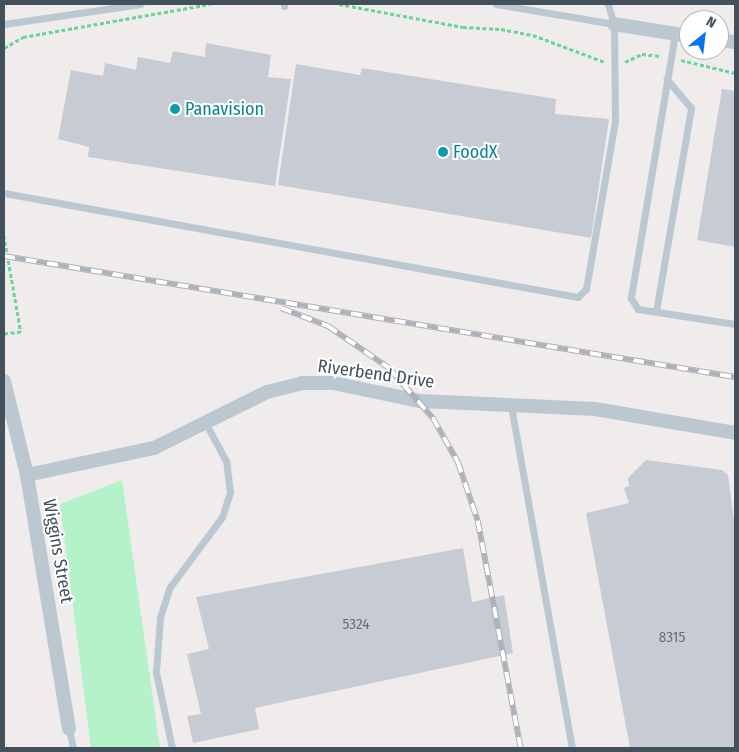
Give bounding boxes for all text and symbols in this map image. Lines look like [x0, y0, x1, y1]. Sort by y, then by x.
north arrow [679, 10, 729, 60]
text: N [703, 13, 719, 32]
place label: Panavision [185, 98, 264, 120]
marker: Panavision [169, 103, 181, 115]
place label: FoodX [453, 141, 498, 163]
marker: FoodX [437, 146, 449, 158]
street label: Riverbend Drive [316, 355, 436, 393]
street label: Wiggins Street [38, 497, 78, 605]
house number: 5324 [343, 616, 369, 634]
house number: 8315 [659, 629, 685, 647]

